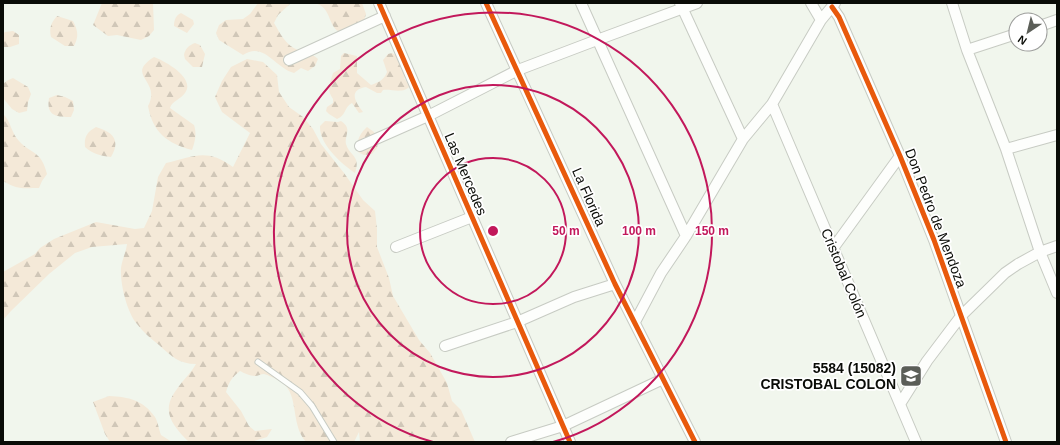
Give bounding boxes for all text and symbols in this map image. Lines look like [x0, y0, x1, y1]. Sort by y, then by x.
north arrow [1008, 12, 1048, 52]
text: N [1016, 33, 1029, 47]
street label: Las Mercedes [441, 130, 491, 218]
street label: Don Pedro de Mendoza [902, 146, 970, 290]
street label: La Florida [569, 165, 609, 229]
centre of rings [486, 224, 500, 238]
text: 50 m [552, 224, 580, 238]
text: 100 m [622, 224, 656, 238]
text: 150 m [695, 224, 729, 238]
street label: Cristobal Colón [818, 226, 870, 320]
place label: 5584 (15082) CRISTOBAL COLON [760, 360, 896, 392]
school or university icon: 5584 (15082) CRISTOBAL COLON [898, 363, 924, 389]

